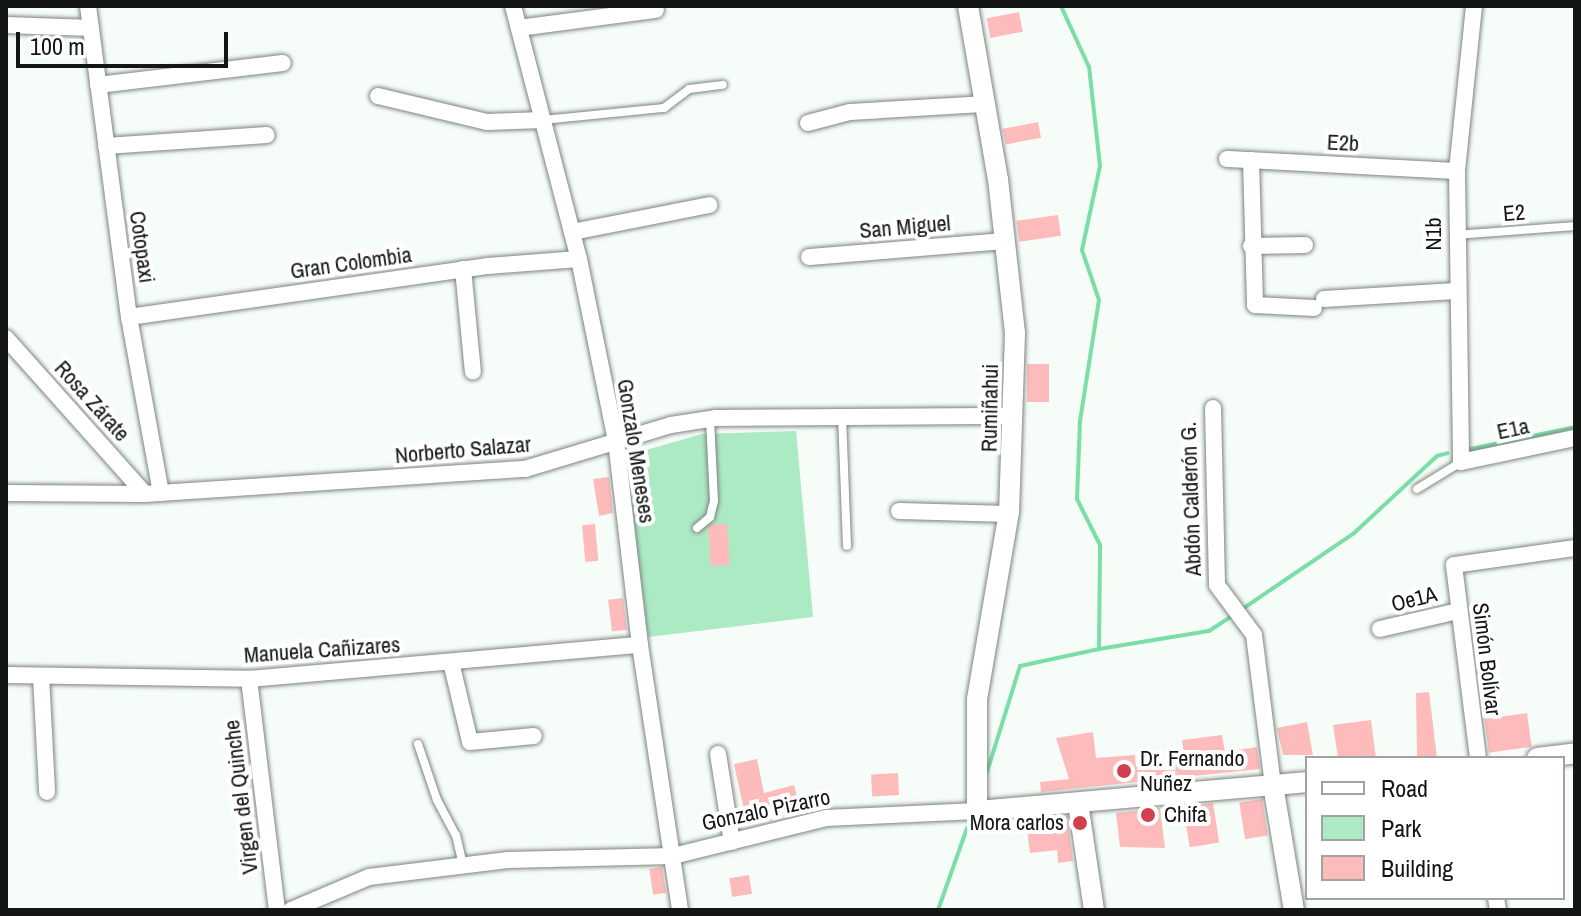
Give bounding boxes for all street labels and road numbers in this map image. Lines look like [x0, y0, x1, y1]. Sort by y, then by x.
street label: E2b [1326, 129, 1360, 157]
street label: E2 [1502, 199, 1526, 227]
street label: Cotopaxi [124, 209, 160, 285]
street label: San Miguel [858, 210, 952, 244]
street label: N1b [1421, 217, 1447, 251]
street label: Gran Colombia [289, 241, 413, 285]
street label: Rosa Zárate [49, 355, 135, 447]
street label: Rumiñahui [976, 364, 1004, 452]
street label: Gonzalo Meneses [612, 377, 660, 525]
street label: E1a [1495, 413, 1531, 445]
street label: Abdón Calderón G. [1175, 421, 1207, 577]
street label: Norberto Salazar [394, 431, 532, 469]
street label: Oe1A [1388, 581, 1440, 617]
street label: Simón Bolívar [1467, 601, 1507, 717]
street label: Manuela Cañizares [243, 631, 401, 669]
street label: Virgen del Quinche [218, 718, 264, 876]
street label: Gonzalo Pizarro [700, 784, 832, 836]

